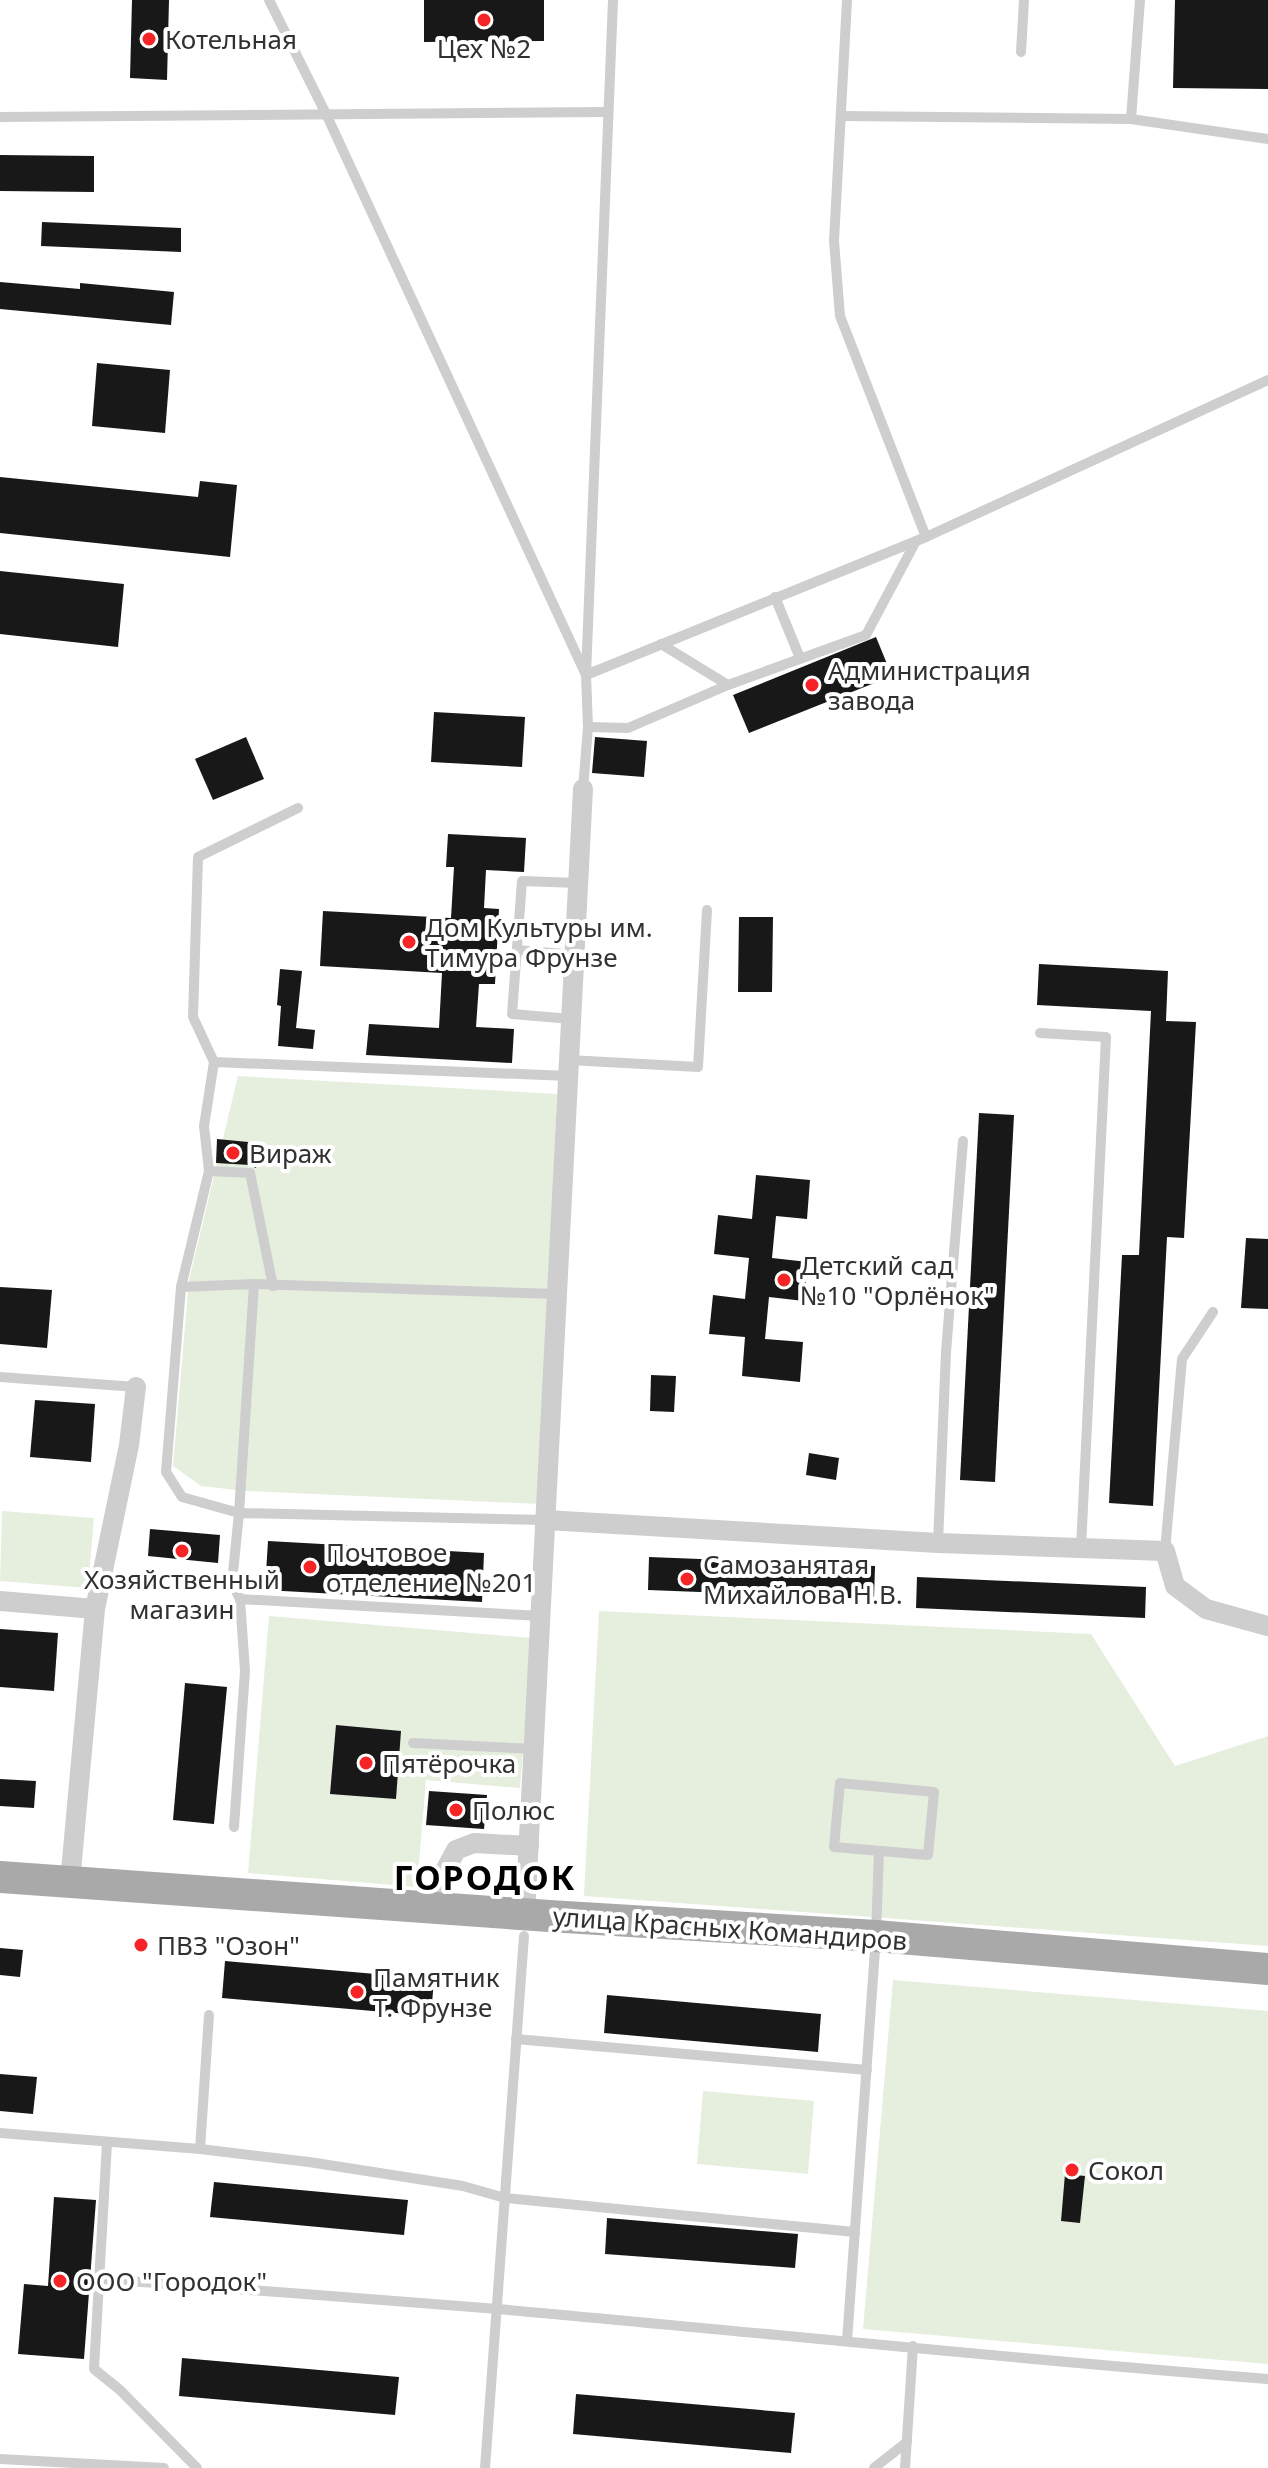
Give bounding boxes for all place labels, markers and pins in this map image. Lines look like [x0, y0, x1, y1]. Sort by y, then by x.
marker: Цех №2 [475, 11, 493, 29]
place label: Котельная [165, 21, 297, 57]
marker: Котельная [140, 30, 158, 48]
place label: Цех №2 [437, 30, 531, 66]
place label: Администрация завода [828, 652, 1031, 718]
marker: Администрация завода [803, 676, 821, 694]
place label: Дом Культуры им. Тимура Фрунзе [425, 909, 653, 975]
marker: Дом Культуры им. Тимура Фрунзе [400, 933, 418, 951]
place label: Вираж [249, 1135, 332, 1171]
marker: Вираж [224, 1144, 242, 1162]
place label: Детский сад №10 "Орлёнок" [800, 1247, 995, 1313]
marker: Детский сад №10 "Орлёнок" [775, 1271, 793, 1289]
place label: Почтовое отделение №201 [326, 1534, 536, 1600]
marker: Хозяйственный магазин [173, 1542, 191, 1560]
place label: Самозанятая Михайлова Н.В. [703, 1546, 903, 1612]
marker: Почтовое отделение №201 [301, 1558, 319, 1576]
place label: Хозяйственный магазин [84, 1561, 280, 1627]
marker: Самозанятая Михайлова Н.В. [678, 1570, 696, 1588]
place label: Пятёрочка [382, 1745, 516, 1781]
marker: Пятёрочка [357, 1754, 375, 1772]
place label: Полюс [472, 1792, 555, 1828]
marker: Полюс [447, 1801, 465, 1819]
place label: ПВЗ "Озон" [157, 1927, 300, 1963]
marker: ПВЗ "Озон" [132, 1936, 150, 1954]
place label: Памятник Т. Фрунзе [373, 1959, 500, 2025]
marker: Памятник Т. Фрунзе [348, 1983, 366, 2001]
place label: Сокол [1088, 2152, 1164, 2188]
marker: Сокол [1063, 2161, 1081, 2179]
place label: ООО "Городок" [76, 2263, 267, 2299]
marker: ООО "Городок" [51, 2272, 69, 2290]

